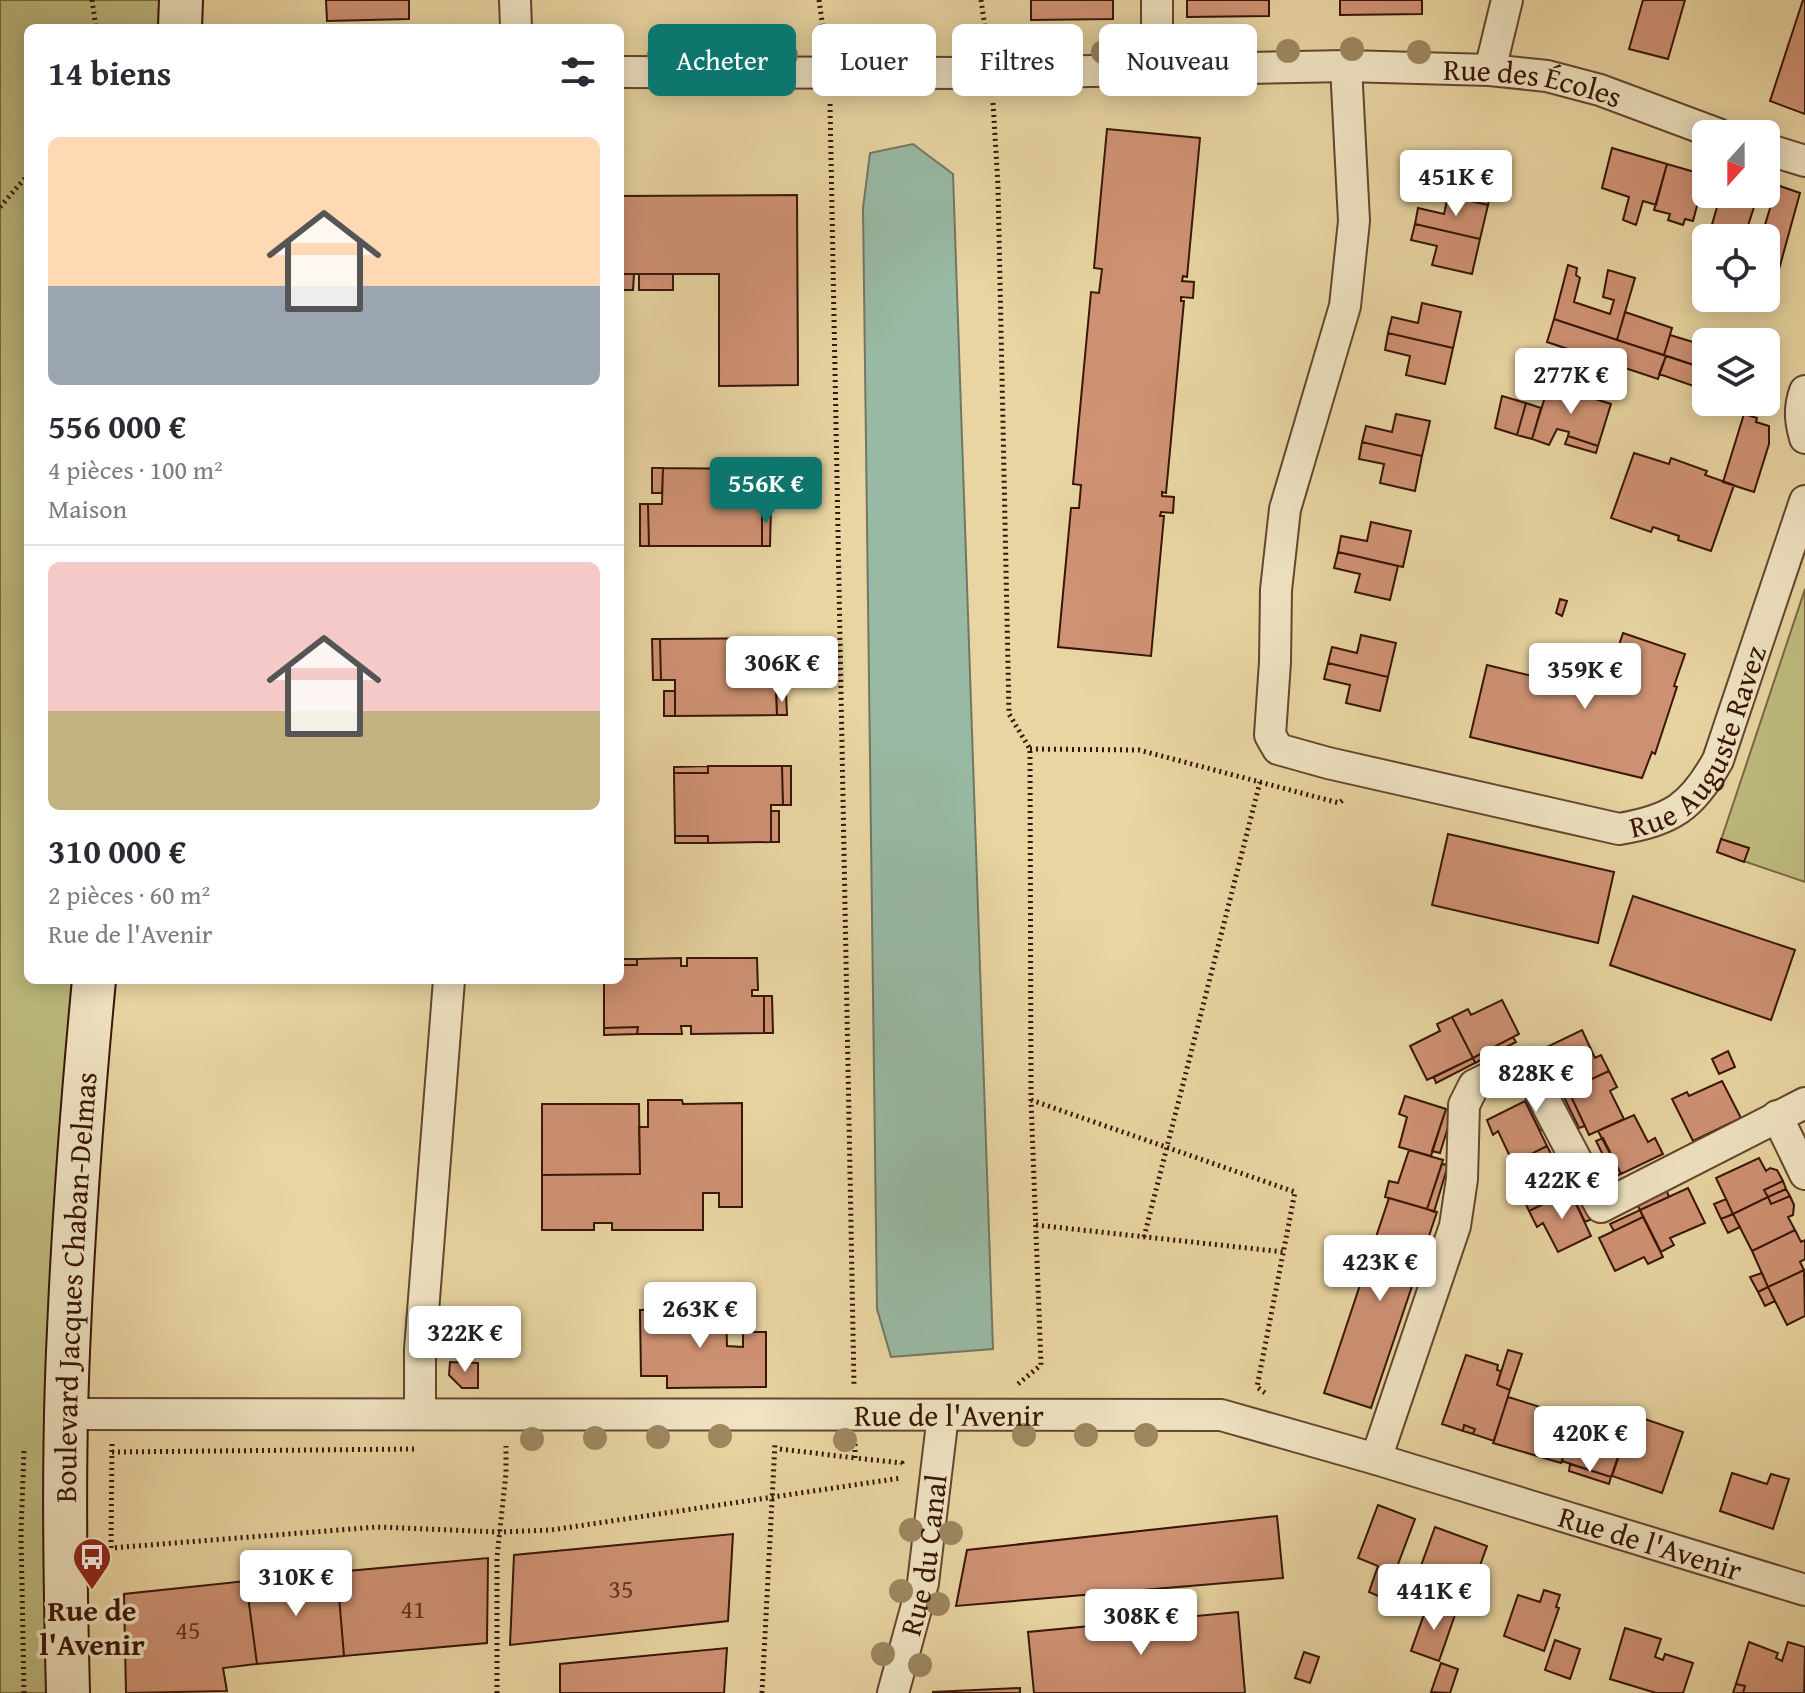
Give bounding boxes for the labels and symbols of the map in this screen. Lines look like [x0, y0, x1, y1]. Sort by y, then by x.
street label: Rue des Écoles [1443, 47, 1629, 118]
north arrow [1692, 120, 1780, 208]
pin: 451K € [1391, 150, 1521, 218]
pin: 277K € [1506, 348, 1636, 416]
pin: 556K € [701, 457, 831, 525]
pin: 306K € [717, 636, 847, 704]
street label: Rue Auguste Ravez [1625, 640, 1777, 849]
pin: 359K € [1520, 643, 1650, 711]
pin: 828K € [1471, 1046, 1601, 1114]
street label: Boulevard Jacques Chaban-Delmas [43, 1070, 108, 1503]
pin: 422K € [1497, 1153, 1627, 1221]
pin: 423K € [1315, 1235, 1445, 1303]
pin: 263K € [635, 1282, 765, 1350]
pin: 322K € [400, 1306, 530, 1374]
street label: Rue de l'Avenir [854, 1393, 1044, 1437]
pin: 420K € [1525, 1406, 1655, 1474]
street label: Rue du Canal [888, 1472, 958, 1640]
street label: Rue de l'Avenir [1553, 1494, 1748, 1592]
bus stop icon: Rue de l'Avenir [71, 1536, 113, 1591]
pin: 310K € [231, 1550, 361, 1618]
pin: 441K € [1369, 1564, 1499, 1632]
house number: 35 [608, 1569, 634, 1608]
place label: Rue de l'Avenir [39, 1588, 145, 1666]
house number: 41 [400, 1589, 426, 1628]
pin: 308K € [1076, 1589, 1206, 1657]
house number: 45 [175, 1610, 201, 1649]

